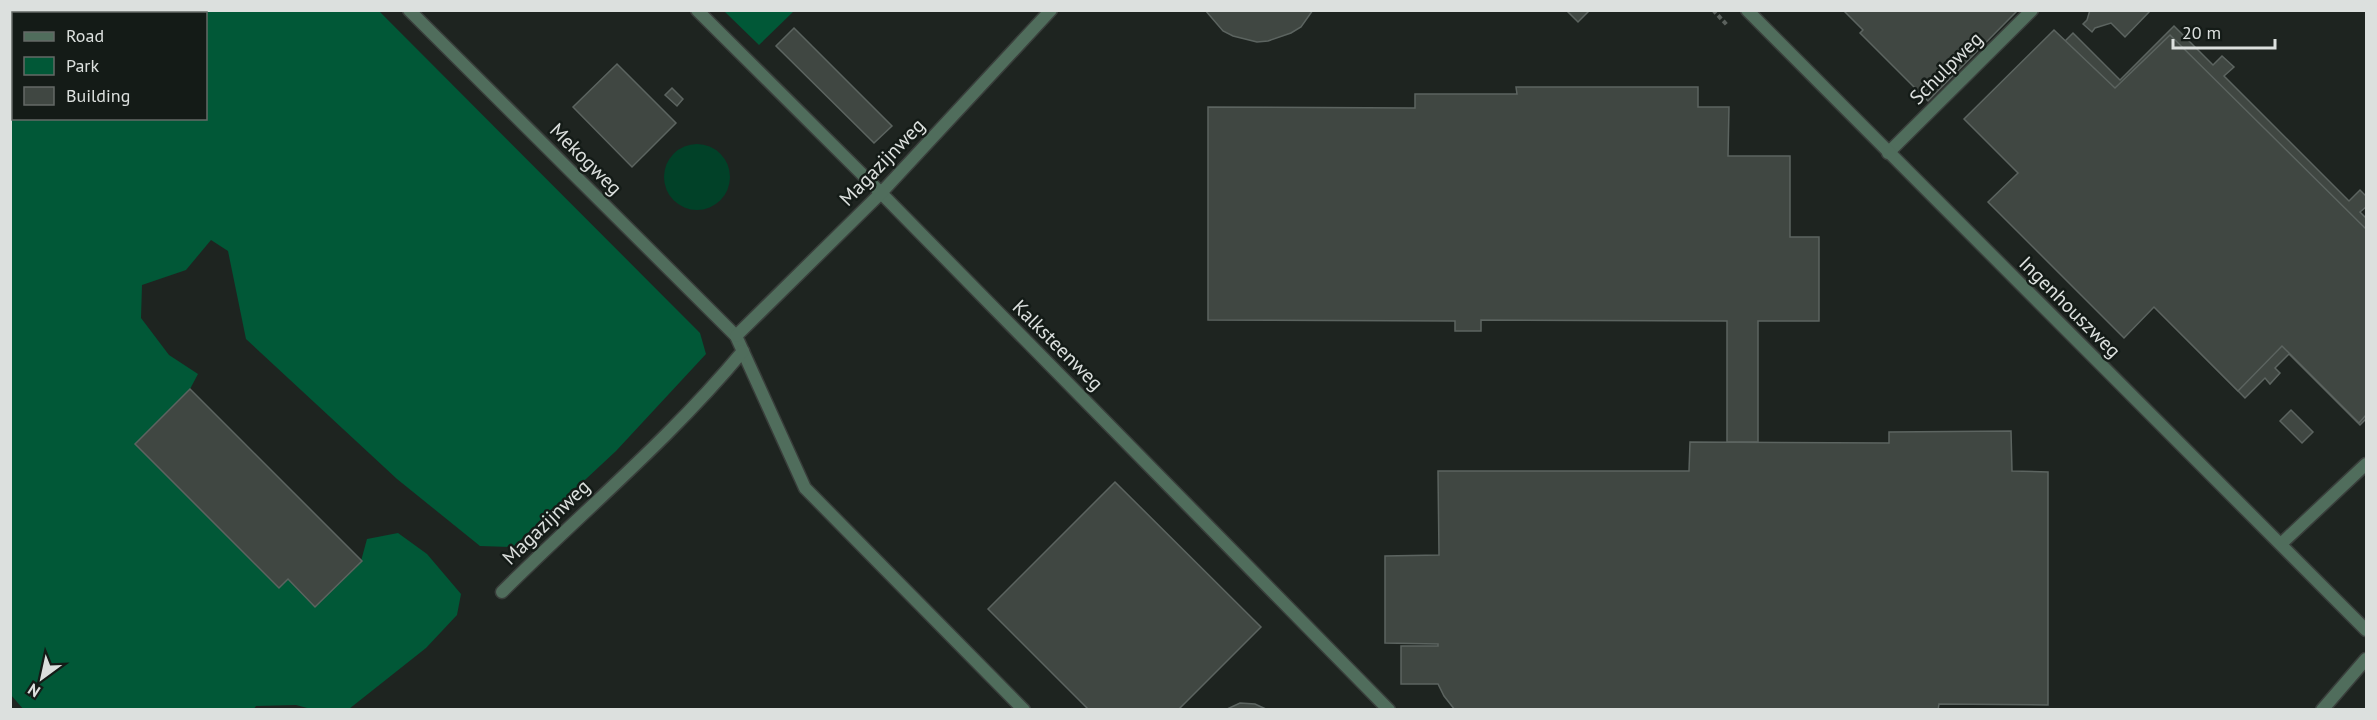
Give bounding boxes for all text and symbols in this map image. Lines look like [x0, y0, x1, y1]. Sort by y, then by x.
legend [12, 12, 207, 120]
scale bar [2173, 12, 2275, 50]
text: 20 m [2182, 21, 2221, 44]
text: Road [66, 24, 104, 47]
street label: Schulpweg [1904, 26, 1988, 110]
text: Park [66, 54, 99, 77]
text: Building [66, 84, 130, 107]
street label: Magazijnweg [834, 113, 930, 211]
street label: Mekogweg [544, 117, 628, 201]
street label: Ingenhouszweg [2014, 251, 2126, 363]
street label: Kalksteenweg [1007, 294, 1109, 396]
street label: Magazijnweg [497, 474, 595, 570]
north arrow [12, 648, 72, 708]
text: N [24, 679, 44, 702]

